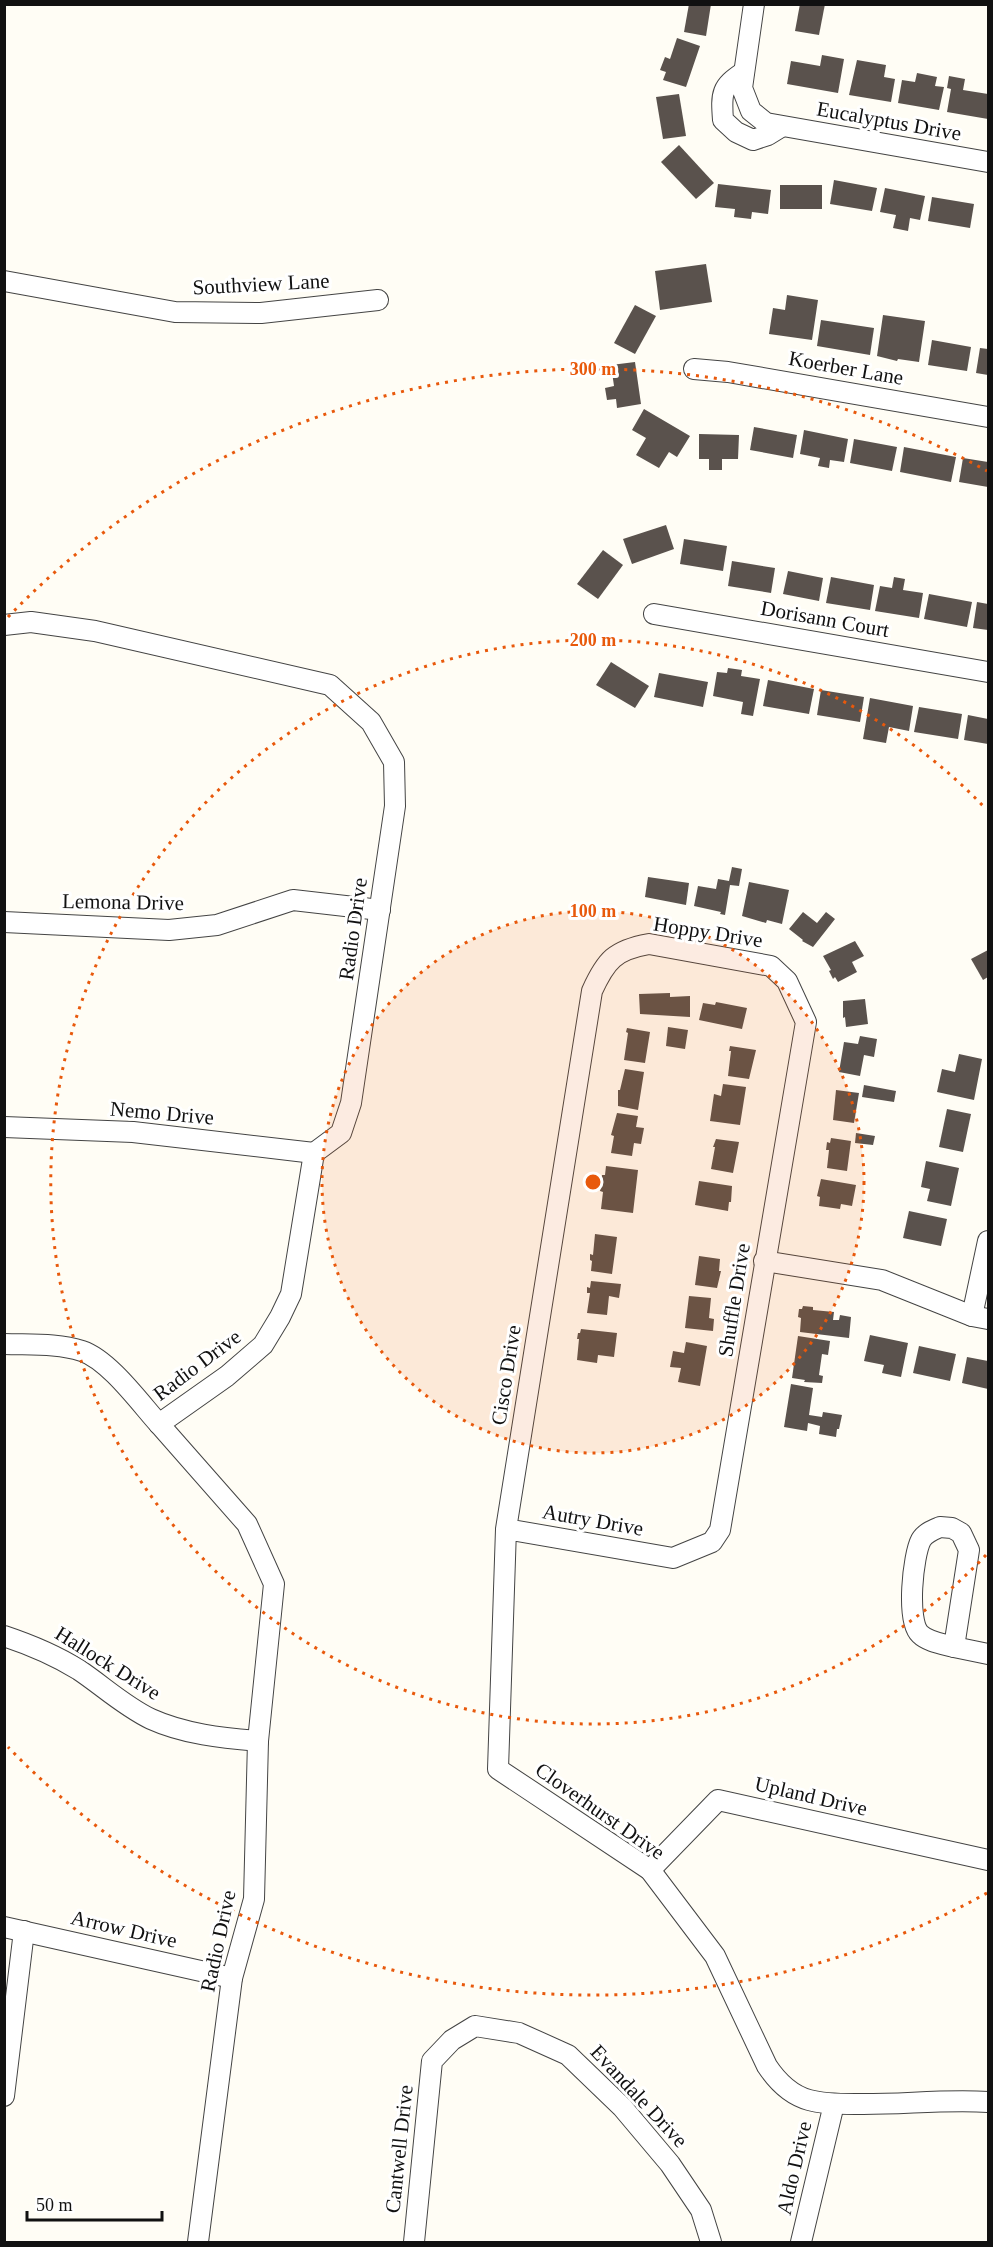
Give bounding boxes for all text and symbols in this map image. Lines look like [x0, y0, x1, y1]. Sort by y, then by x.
street label: Eucalyptus Drive [815, 96, 963, 146]
street label: Southview Lane [192, 268, 330, 300]
street label: Koerber Lane [787, 346, 905, 390]
text: 300 m [570, 359, 616, 379]
street label: Dorisann Court [759, 596, 891, 642]
text: 200 m [570, 630, 616, 650]
street label: Radio Drive [334, 876, 372, 982]
street label: Lemona Drive [62, 889, 184, 915]
text: 100 m [570, 901, 616, 921]
street label: Hoppy Drive [652, 912, 764, 952]
street label: Nemo Drive [109, 1096, 215, 1130]
centre of rings [583, 1172, 603, 1192]
street label: Shuffle Drive [713, 1242, 755, 1358]
street label: Cisco Drive [486, 1323, 526, 1427]
street label: Radio Drive [149, 1324, 245, 1406]
street label: Autry Drive [541, 1499, 645, 1541]
street label: Hallock Drive [51, 1621, 165, 1705]
street label: Cloverhurst Drive [531, 1758, 669, 1864]
street label: Upland Drive [752, 1771, 870, 1821]
street label: Radio Drive [196, 1888, 240, 1994]
street label: Arrow Drive [69, 1905, 179, 1953]
street label: Evandale Drive [585, 2040, 693, 2152]
street label: Cantwell Drive [380, 2084, 418, 2214]
street label: Aldo Drive [772, 2119, 816, 2217]
scale bar [27, 2184, 162, 2222]
text: 50 m [36, 2195, 73, 2215]

